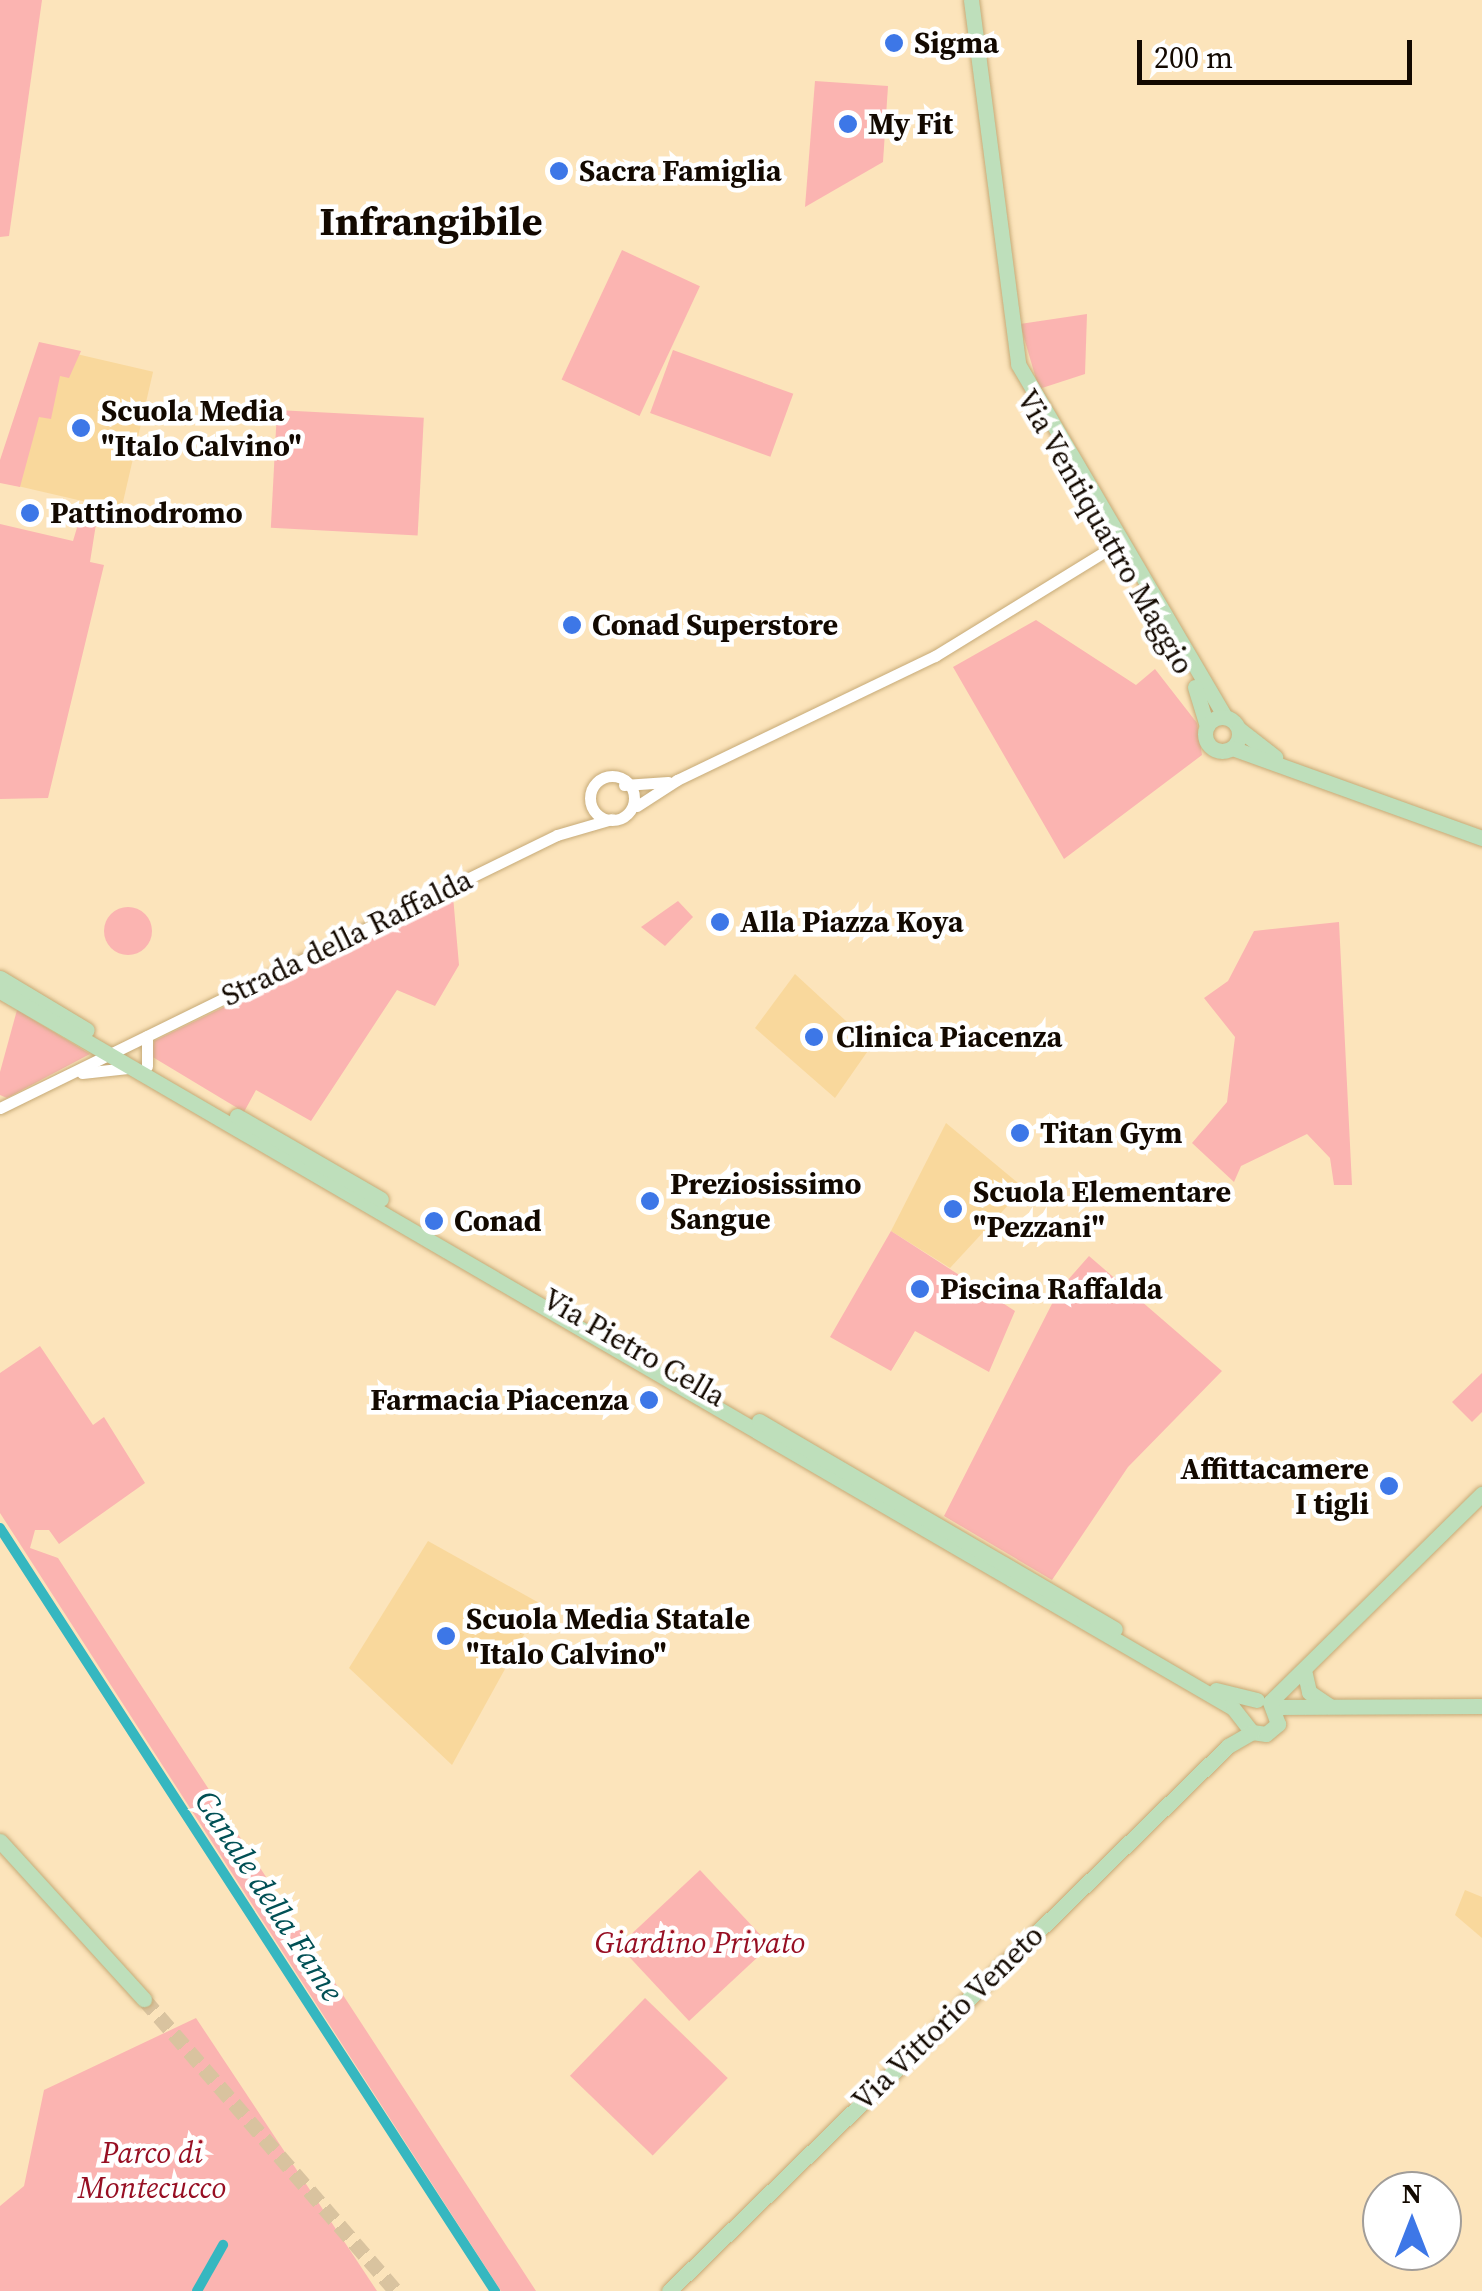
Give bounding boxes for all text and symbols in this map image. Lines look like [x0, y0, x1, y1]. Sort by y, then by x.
scale bar [1142, 20, 1417, 82]
place label: Sigma [914, 25, 999, 61]
marker: Sigma [883, 32, 905, 54]
text: 200 m [1154, 37, 1233, 78]
place label: My Fit [868, 106, 953, 142]
marker: My Fit [837, 113, 859, 135]
place label: Sacra Famiglia [579, 153, 782, 189]
marker: Sacra Famiglia [548, 160, 570, 182]
district label: Infrangibile [319, 197, 543, 245]
street label: Via Ventiquattro Maggio [1009, 383, 1201, 681]
place label: Scuola Media "Italo Calvino" [101, 393, 302, 464]
marker: Scuola Media "Italo Calvino" [70, 417, 92, 439]
place label: Pattinodromo [50, 495, 243, 531]
marker: Pattinodromo [19, 502, 41, 524]
place label: Conad Superstore [592, 607, 838, 643]
marker: Conad Superstore [561, 614, 583, 636]
street label: Strada della Raffalda [216, 862, 478, 1014]
place label: Alla Piazza Koya [740, 904, 964, 940]
marker: Alla Piazza Koya [709, 911, 731, 933]
place label: Clinica Piacenza [836, 1019, 1062, 1055]
marker: Clinica Piacenza [801, 1024, 827, 1050]
place label: Titan Gym [1040, 1115, 1182, 1151]
marker: Titan Gym [1009, 1122, 1031, 1144]
place label: Preziosissimo Sangue [670, 1166, 862, 1236]
place label: Scuola Elementare "Pezzani" [973, 1174, 1231, 1244]
marker: Preziosissimo Sangue [639, 1190, 661, 1212]
marker: Scuola Elementare "Pezzani" [942, 1198, 964, 1220]
place label: Conad [454, 1203, 542, 1239]
marker: Conad [423, 1210, 445, 1232]
place label: Piscina Raffalda [940, 1271, 1163, 1307]
marker: Piscina Raffalda [909, 1278, 931, 1300]
street label: Via Pietro Cella [536, 1281, 732, 1415]
place label: Farmacia Piacenza [370, 1382, 629, 1418]
marker: Farmacia Piacenza [638, 1389, 660, 1411]
place label: Affittacamere I tigli [1180, 1451, 1369, 1522]
marker: Affittacamere I tigli [1378, 1475, 1400, 1497]
place label: Scuola Media Statale "Italo Calvino" [466, 1601, 750, 1672]
marker: Scuola Media Statale "Italo Calvino" [435, 1625, 457, 1647]
water label: Canale della Fame [187, 1783, 351, 2009]
street label: Via Vittorio Veneto [844, 1917, 1052, 2119]
park label: Giardino Privato [595, 1925, 805, 1961]
park label: Parco di Montecucco [78, 2135, 226, 2206]
north arrow [1362, 2171, 1462, 2271]
text: N [1402, 2174, 1422, 2212]

